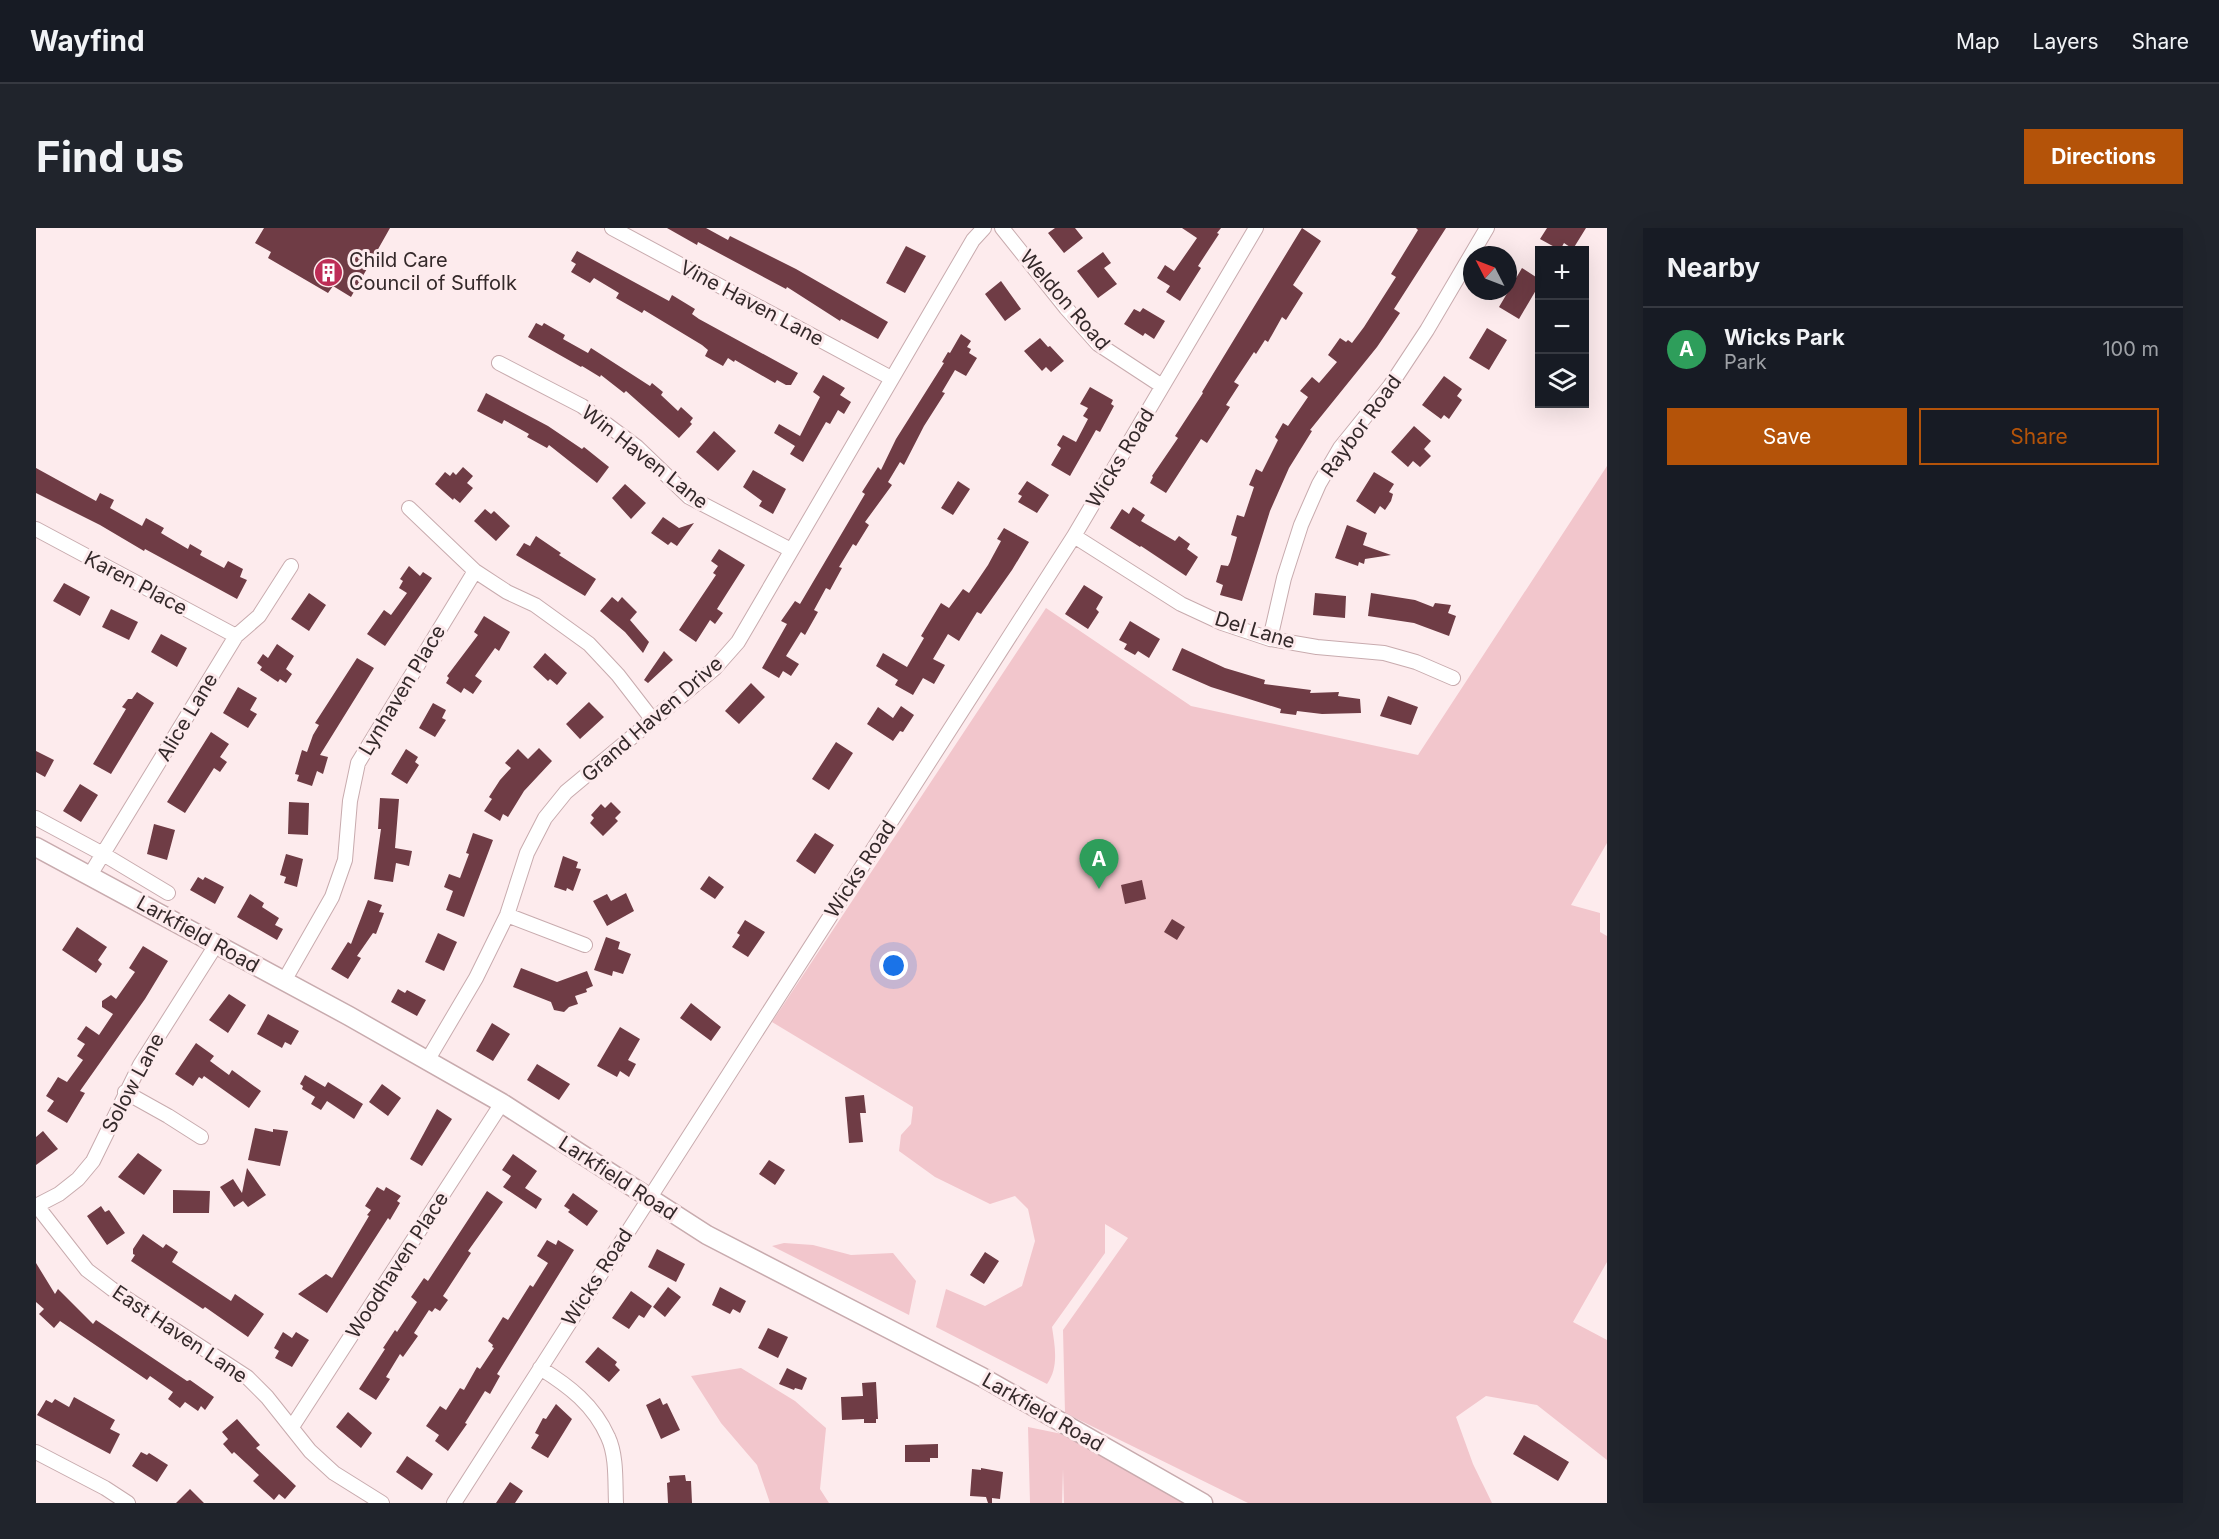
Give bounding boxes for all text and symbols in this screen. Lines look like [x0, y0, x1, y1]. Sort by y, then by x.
text: Wayfind [30, 24, 145, 58]
text: Map [1956, 29, 2000, 54]
text: Layers [2033, 29, 2099, 54]
text: Share [2132, 29, 2189, 54]
button: Directions [2024, 129, 2183, 184]
text: Find us [36, 131, 184, 182]
street label: Weldon Road [1015, 245, 1115, 355]
north arrow [1463, 246, 1517, 300]
map controls [1535, 246, 1589, 408]
button: + [1535, 246, 1589, 300]
place label: Child Care Council of Suffolk [349, 248, 517, 295]
text: Nearby [1667, 252, 1760, 283]
street label: Vine Haven Lane [676, 255, 828, 351]
building icon: Child Care Council of Suffolk [312, 256, 344, 288]
button: − [1535, 300, 1589, 354]
text: Wicks Park [1724, 324, 1845, 350]
text: A [1679, 337, 1694, 361]
text: 100 m [2102, 337, 2159, 361]
text: Park [1724, 350, 1767, 374]
button: layers [1535, 354, 1589, 408]
street label: Raybor Road [1316, 370, 1406, 482]
street label: Win Haven Lane [577, 400, 713, 514]
street label: Wicks Road [1081, 404, 1159, 512]
button: Save [1667, 408, 1907, 465]
button: Share [1919, 408, 2159, 465]
street label: Karen Place [81, 546, 191, 620]
street label: Del Lane [1212, 606, 1298, 654]
street label: Lynhaven Place [354, 621, 450, 759]
street label: Grand Haven Drive [577, 651, 727, 787]
street label: Alice Lane [151, 669, 223, 765]
street label: Wicks Road [820, 816, 900, 922]
pin: A [1080, 840, 1118, 889]
street label: Larkfield Road [133, 890, 263, 978]
your location [879, 951, 908, 980]
street label: Solow Lane [97, 1029, 169, 1137]
street label: Larkfield Road [554, 1131, 682, 1225]
street label: Woodhaven Place [341, 1187, 453, 1343]
street label: Wicks Road [557, 1224, 637, 1330]
street label: East Haven Lane [108, 1280, 252, 1388]
street label: Larkfield Road [978, 1368, 1108, 1456]

